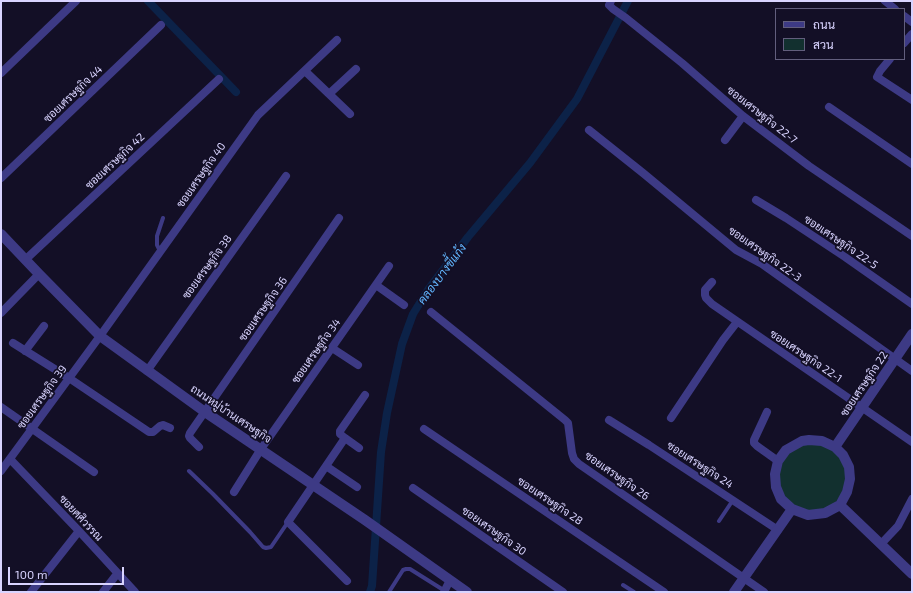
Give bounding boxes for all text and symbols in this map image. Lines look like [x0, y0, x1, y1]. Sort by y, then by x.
legend [775, 8, 905, 60]
text: ถนน [813, 17, 835, 31]
text: สวน [813, 37, 834, 51]
street label: ซอยเศรษฐกิจ 44 [41, 63, 105, 125]
street label: ซอยเศรษฐกิจ 22-7 [724, 83, 800, 147]
street label: ซอยเศรษฐกิจ 42 [83, 130, 147, 192]
street label: ซอยเศรษฐกิจ 40 [174, 140, 228, 210]
street label: ซอยเศรษฐกิจ 22-5 [802, 212, 880, 272]
street label: ซอยเศรษฐกิจ 22-3 [726, 224, 804, 284]
street label: ซอยเศรษฐกิจ 38 [179, 232, 235, 302]
water label: คลองบางขี้แก้ง [415, 241, 469, 307]
street label: ซอยเศรษฐกิจ 36 [236, 274, 290, 344]
street label: ซอยเศรษฐกิจ 34 [289, 316, 343, 386]
street label: ซอยเศรษฐกิจ 22-1 [767, 327, 845, 385]
street label: ซอยเศรษฐกิจ 22 [837, 349, 891, 419]
street label: ซอยเศรษฐกิจ 39 [14, 363, 70, 431]
street label: ถนนหมู่บ้านเศรษฐกิจ [188, 382, 274, 446]
street label: ซอยเศรษฐกิจ 24 [664, 439, 736, 491]
street label: ซอยเศรษฐกิจ 26 [582, 449, 652, 503]
street label: ซอยเศรษฐกิจ 28 [515, 474, 585, 528]
street label: ซอยศศิวรรณ [56, 492, 106, 544]
street label: ซอยเศรษฐกิจ 30 [459, 504, 529, 558]
scale bar [10, 559, 126, 585]
text: 100 m [15, 567, 47, 581]

